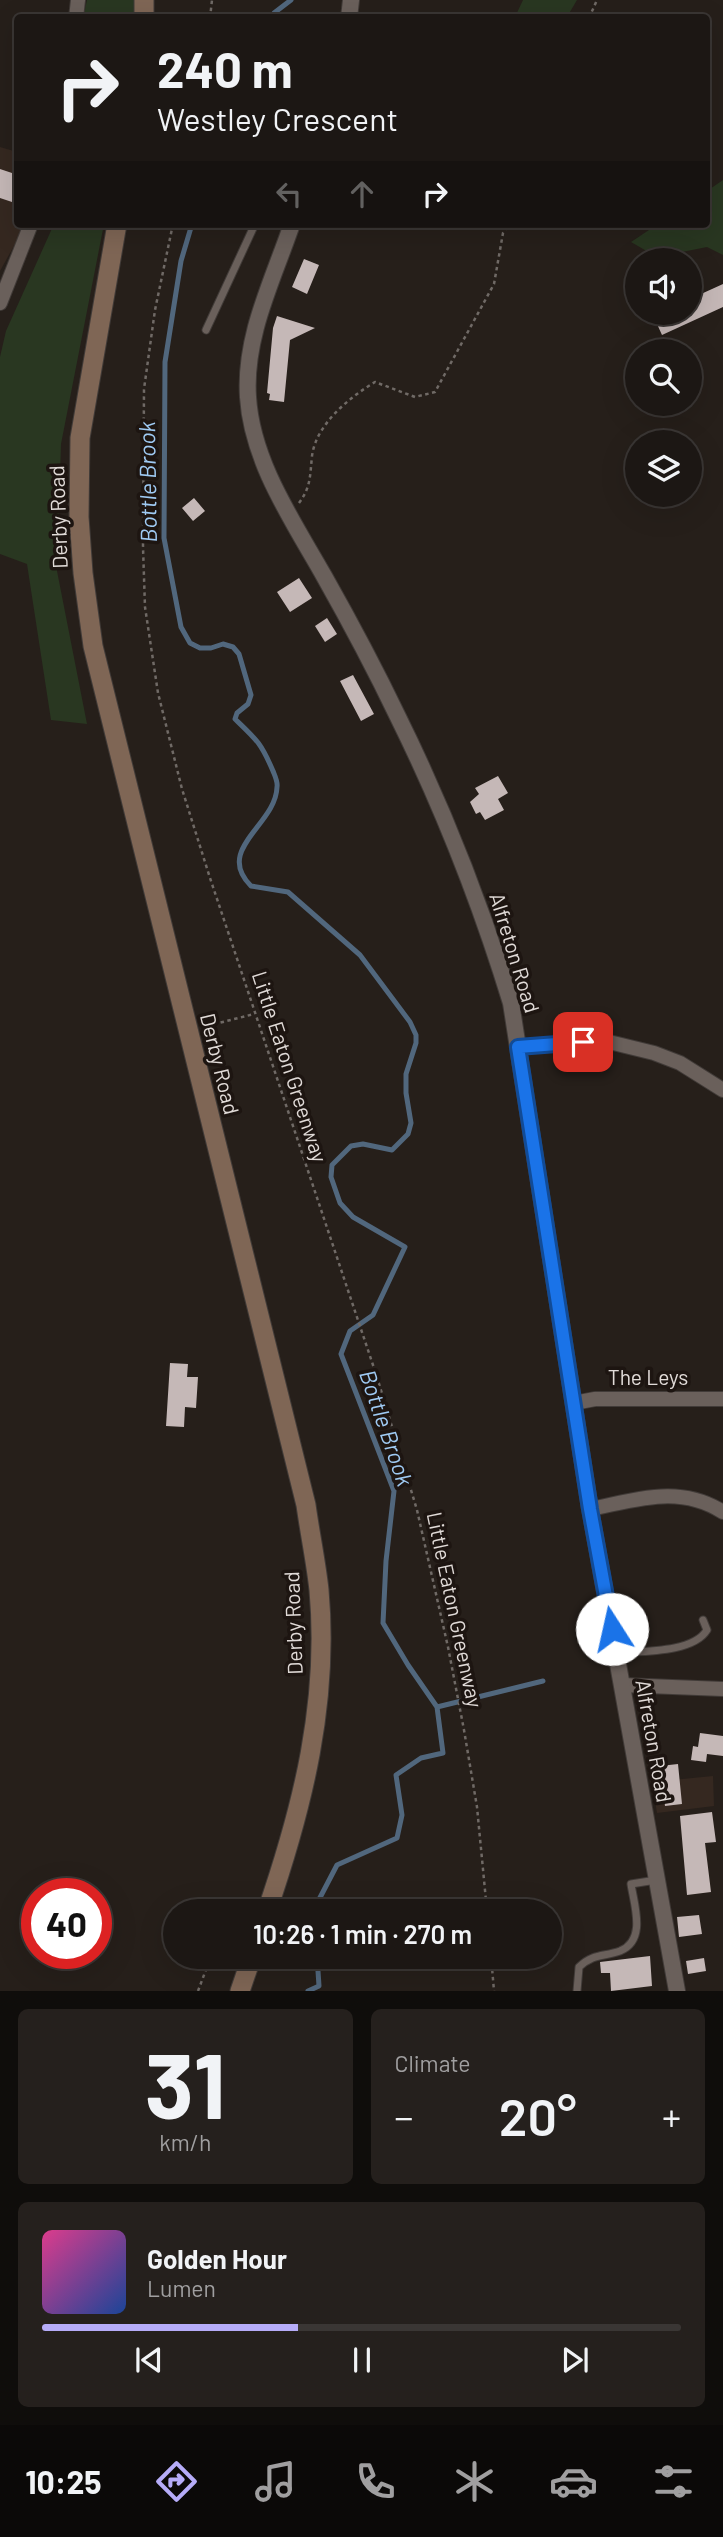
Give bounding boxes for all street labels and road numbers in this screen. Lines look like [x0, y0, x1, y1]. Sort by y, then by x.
street label: Derby Road [43, 465, 72, 569]
street label: Alfreton Road [485, 889, 546, 1016]
street label: Little Eaton Greenway [248, 968, 333, 1166]
street label: Derby Road [196, 1010, 245, 1117]
street label: The Leys [608, 1364, 688, 1389]
street label: Little Eaton Greenway [422, 1509, 489, 1710]
street label: Derby Road [278, 1571, 307, 1675]
street label: Alfreton Road [631, 1677, 678, 1804]

